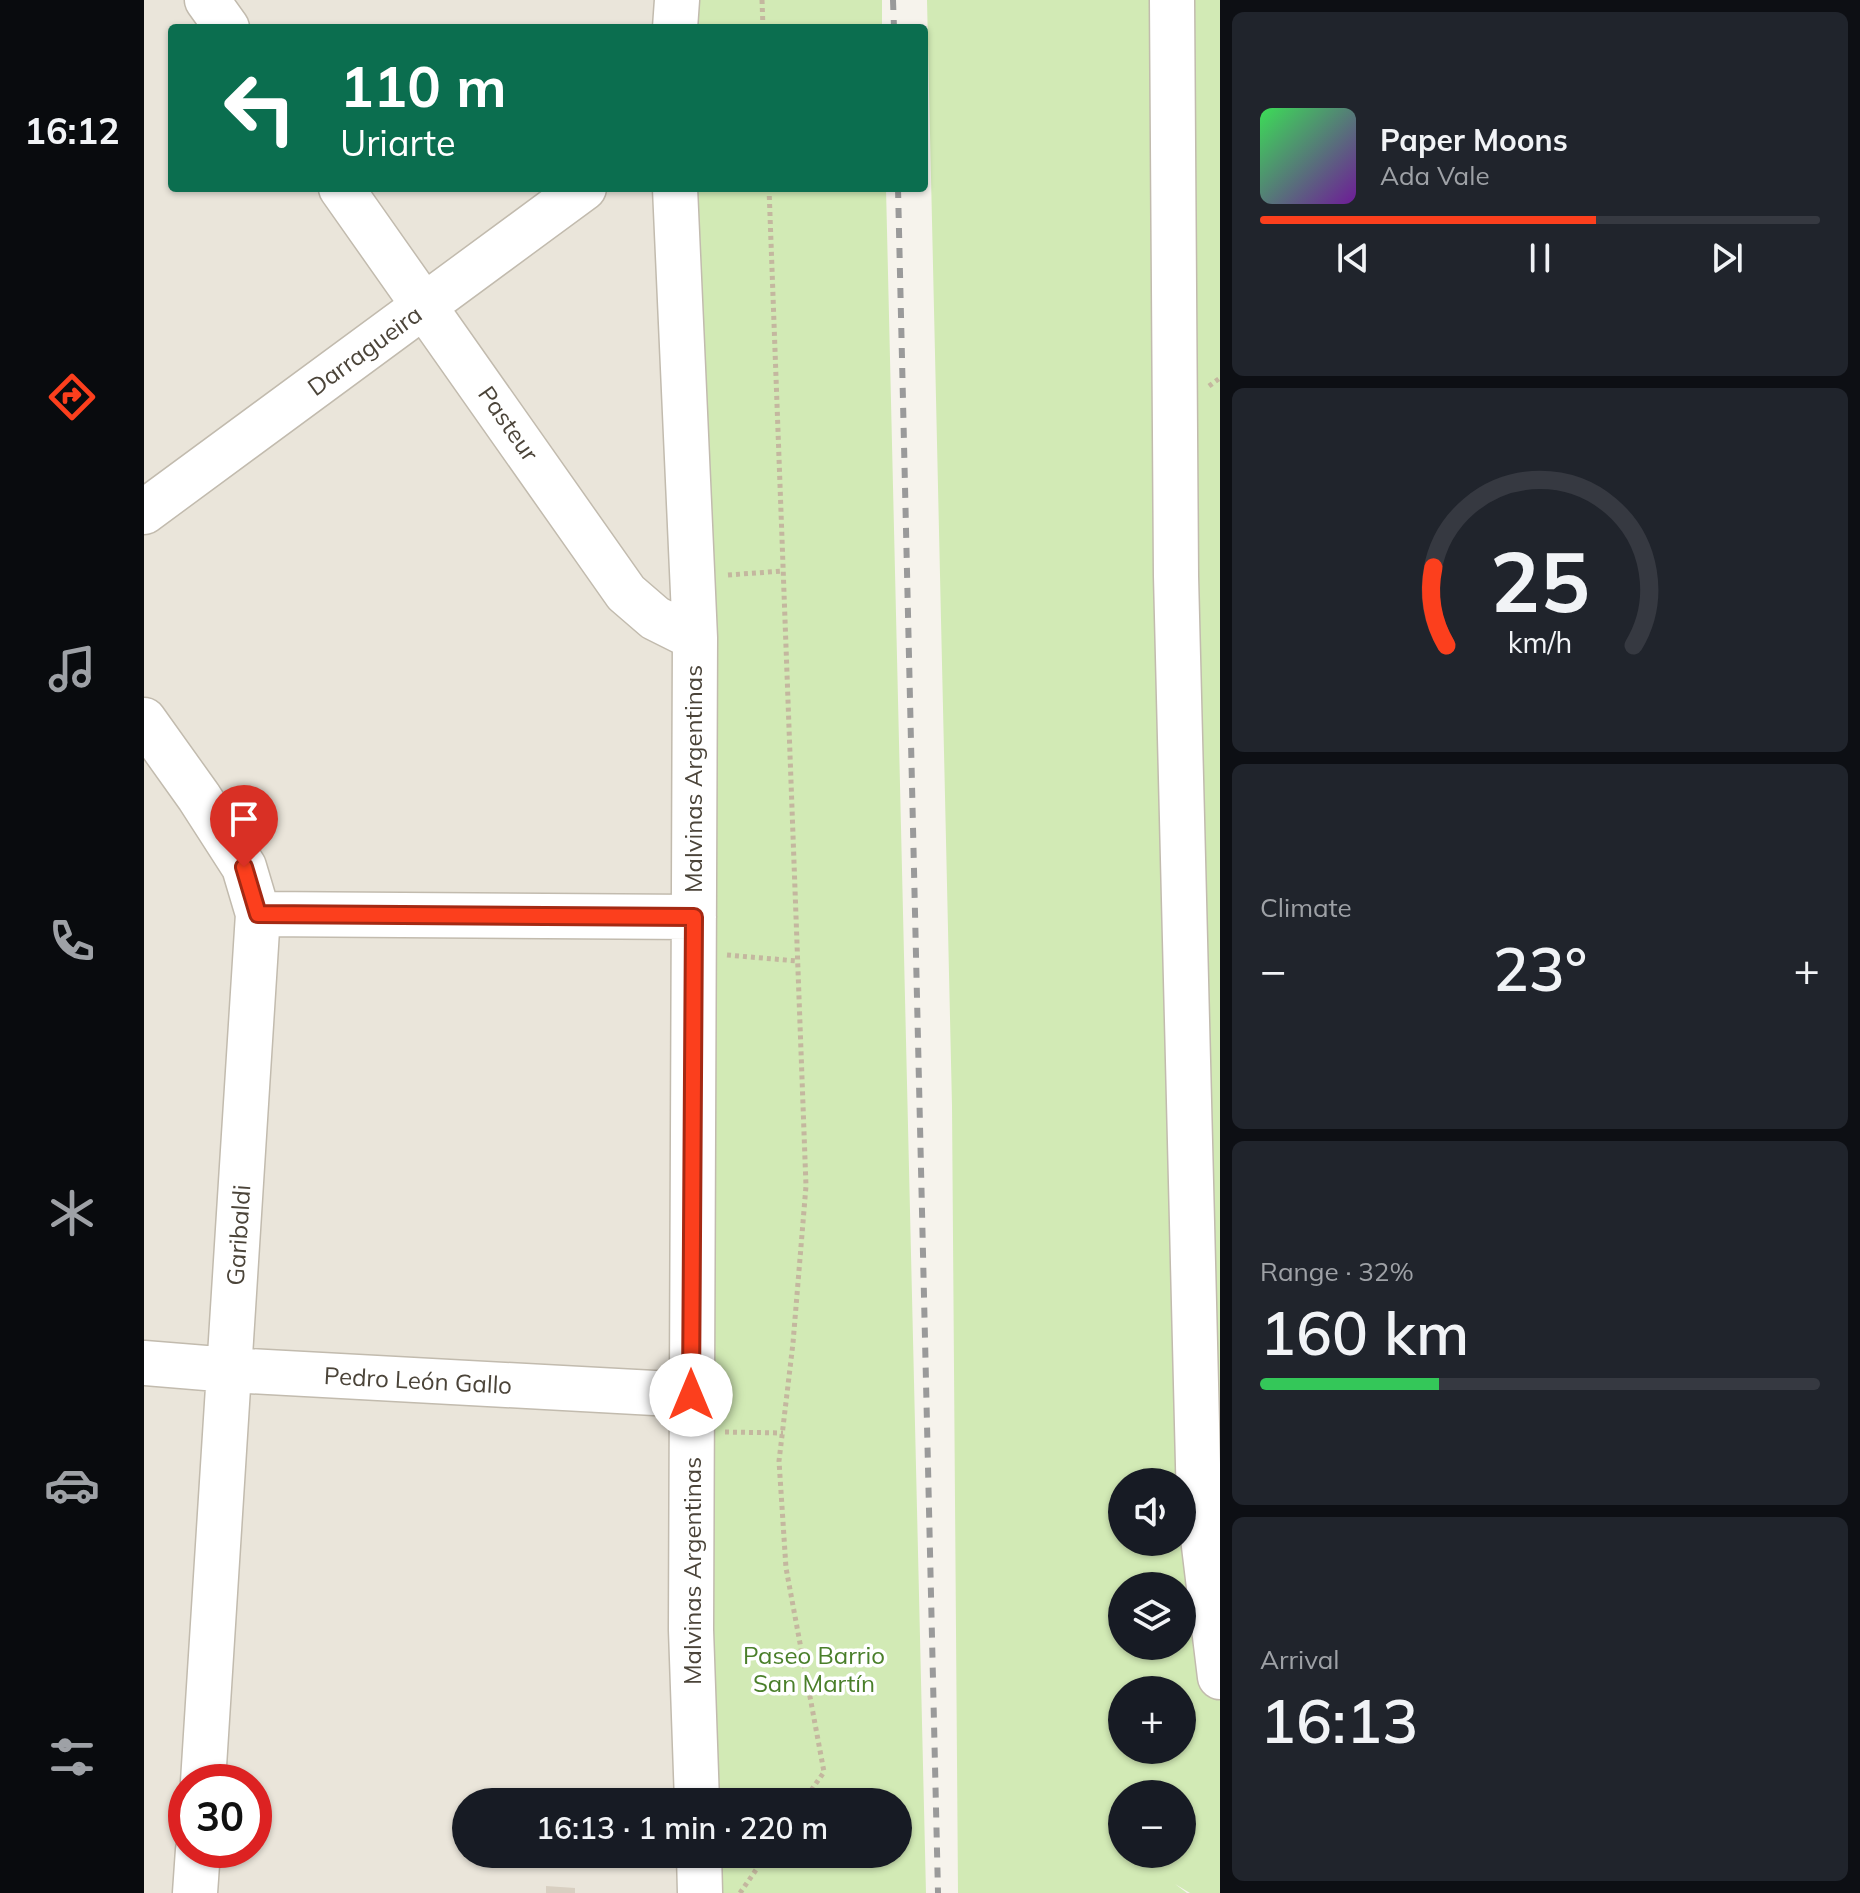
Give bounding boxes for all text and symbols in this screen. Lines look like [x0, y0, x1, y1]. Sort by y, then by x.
text: 110 m [340, 51, 507, 121]
icon: left [208, 56, 312, 160]
text: 16:12 [24, 108, 120, 153]
text: Uriarte [340, 120, 456, 165]
text: Paper Moons [1380, 121, 1568, 159]
text: Ada Vale [1380, 159, 1490, 192]
icon: previous [1331, 236, 1375, 280]
icon: pause [1518, 236, 1562, 280]
icon: next [1705, 236, 1749, 280]
street label: Darragueira [301, 299, 427, 402]
icon: directions [44, 369, 100, 425]
street label: Pasteur [472, 380, 546, 467]
text: 25 [1490, 528, 1590, 633]
text: km/h [1508, 624, 1572, 660]
icon: music [44, 641, 100, 697]
street label: Malvinas Argentinas [678, 665, 708, 893]
pin [210, 785, 278, 867]
icon: arrive [222, 797, 266, 841]
text: Climate [1260, 891, 1352, 924]
icon: phone [44, 913, 100, 969]
text: 23° [1493, 931, 1587, 1006]
text: − [1260, 942, 1286, 997]
text: + [1794, 942, 1820, 997]
street label: Garibaldi [220, 1184, 256, 1286]
icon: climate [44, 1185, 100, 1241]
text: Range · 32% [1260, 1255, 1414, 1288]
text: 160 km [1260, 1295, 1469, 1370]
position arrow [649, 1353, 733, 1437]
street label: Pedro León Gallo [323, 1360, 513, 1400]
icon: car [44, 1457, 100, 1513]
street label: Malvinas Argentinas [677, 1457, 707, 1685]
map controls [1108, 1468, 1196, 1868]
button: sound [1108, 1468, 1196, 1556]
button: layers [1108, 1572, 1196, 1660]
park label: Paseo Barrio San Martín [743, 1640, 885, 1698]
text: Arrival [1260, 1643, 1340, 1676]
button: + [1108, 1676, 1196, 1764]
text: 16:13 [1260, 1683, 1418, 1758]
icon: filters [44, 1729, 100, 1785]
speed limit sign: 30 [168, 1764, 272, 1868]
button: − [1108, 1780, 1196, 1868]
text: 16:13 · 1 min · 220 m [536, 1809, 828, 1847]

